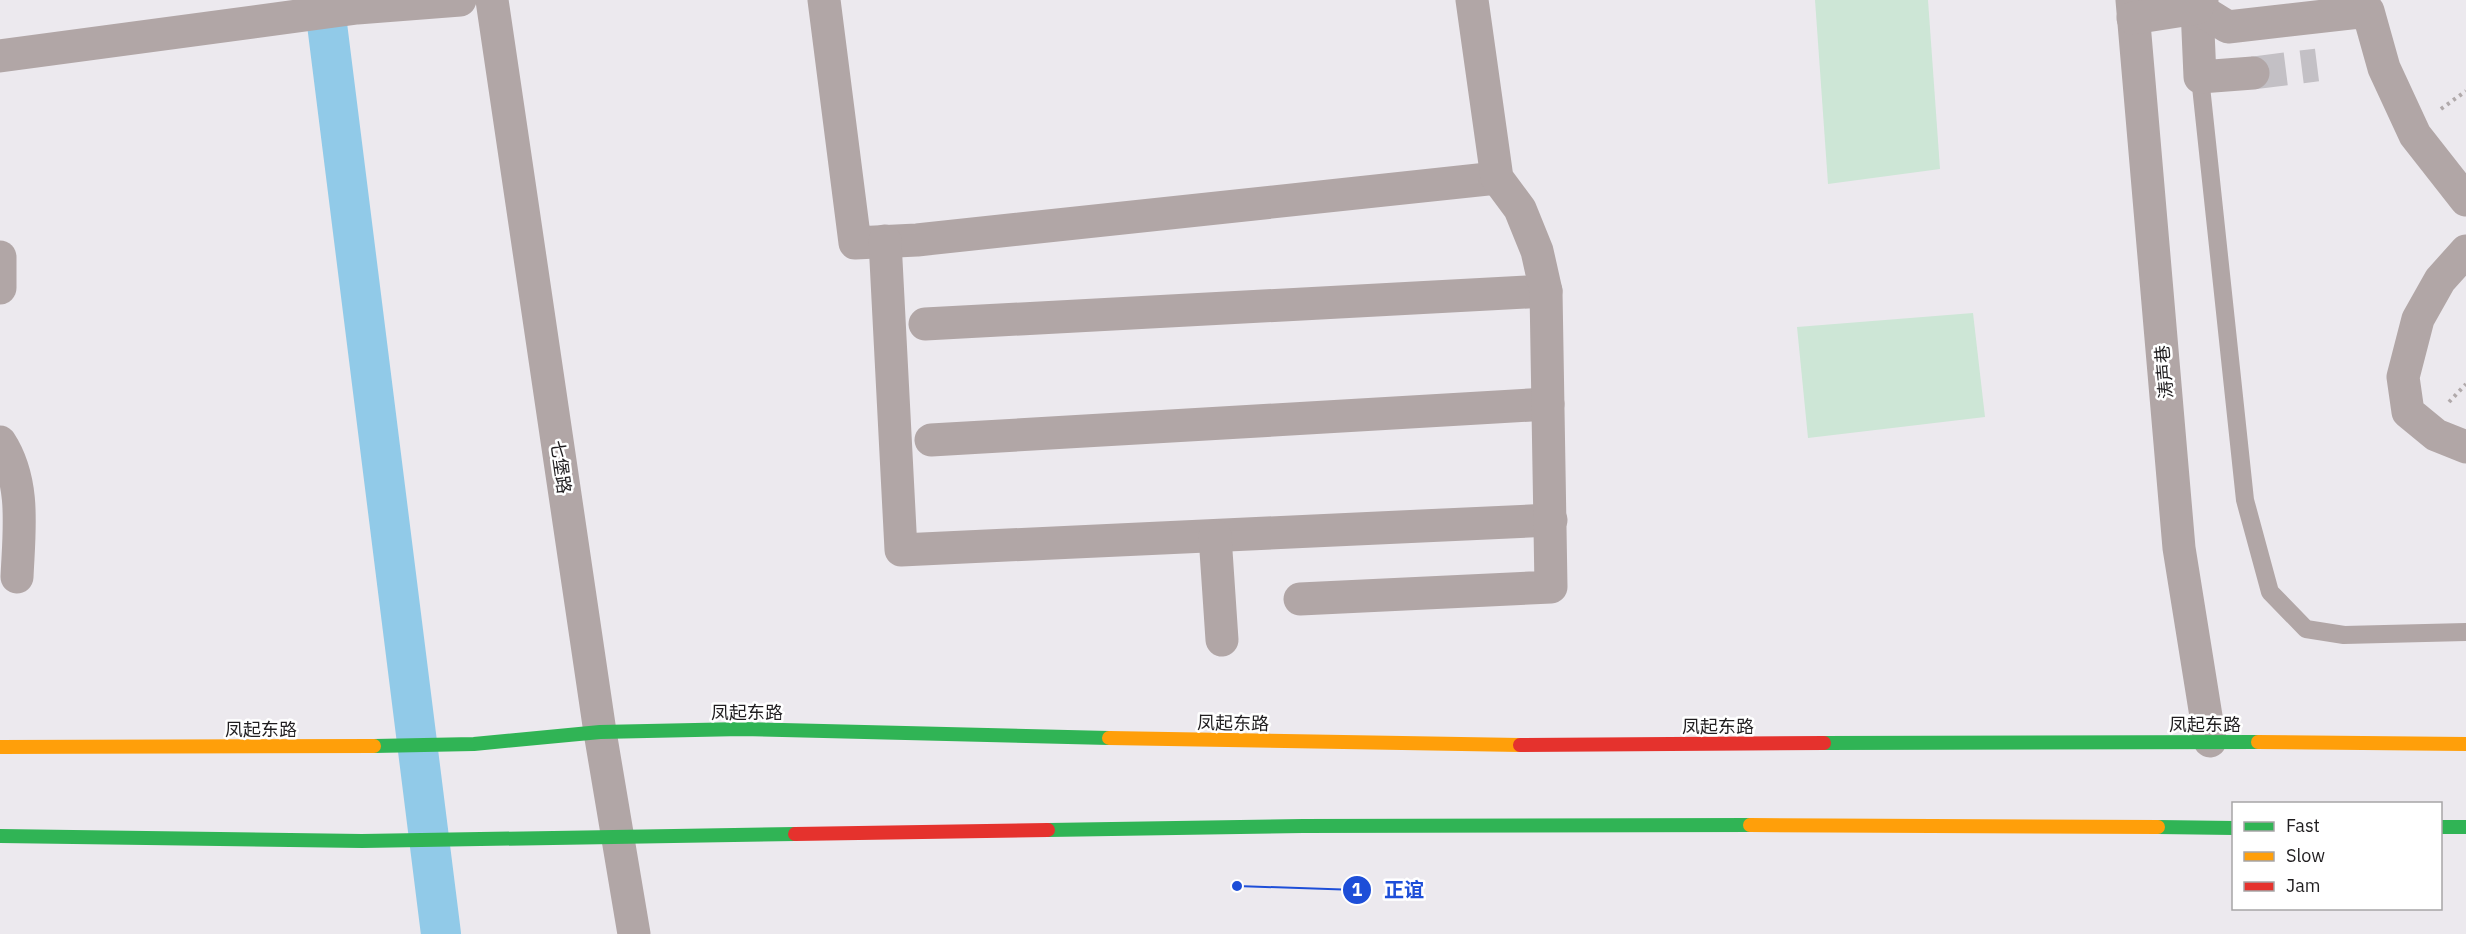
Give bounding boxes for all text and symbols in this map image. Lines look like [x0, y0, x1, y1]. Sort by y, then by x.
street label: 涛声巷 [2150, 344, 2178, 400]
street label: 七堡路 [546, 439, 576, 495]
street label: 凤起东路 [711, 701, 783, 724]
street label: 凤起东路 [1197, 711, 1269, 735]
street label: 凤起东路 [2169, 713, 2241, 736]
street label: 凤起东路 [1682, 715, 1754, 738]
street label: 凤起东路 [225, 718, 297, 741]
legend [2232, 802, 2442, 910]
text: Fast [2286, 814, 2320, 837]
text: Slow [2286, 844, 2325, 867]
callout: 正谊 [1342, 871, 1436, 909]
text: Jam [2286, 874, 2321, 897]
text: 正谊 [1384, 876, 1424, 903]
text: 1 [1352, 878, 1363, 901]

